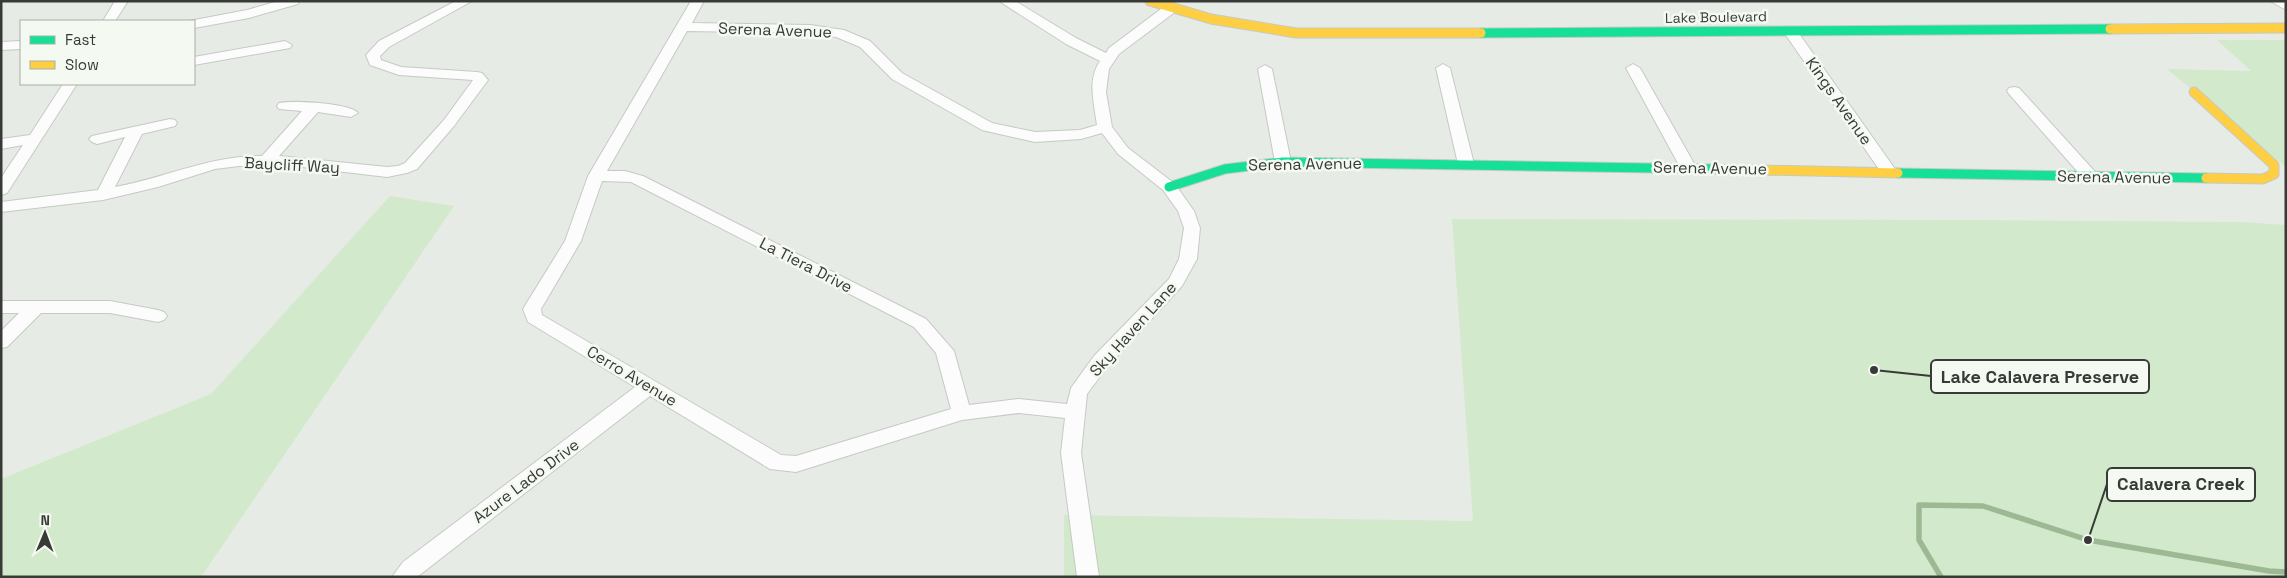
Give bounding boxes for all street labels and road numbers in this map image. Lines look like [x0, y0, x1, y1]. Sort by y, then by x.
street label: Lake Boulevard [1665, 7, 1767, 27]
street label: Serena Avenue [718, 18, 832, 42]
street label: Kings Avenue [1801, 53, 1877, 149]
street label: Baycliff Way [244, 152, 340, 178]
street label: Serena Avenue [1248, 153, 1362, 175]
street label: Serena Avenue [1653, 157, 1767, 179]
street label: Serena Avenue [2057, 166, 2171, 188]
street label: La Tiera Drive [756, 233, 856, 297]
street label: Sky Haven Lane [1085, 277, 1181, 381]
street label: Cerro Avenue [583, 341, 681, 411]
street label: Azure Lado Drive [469, 434, 583, 528]

